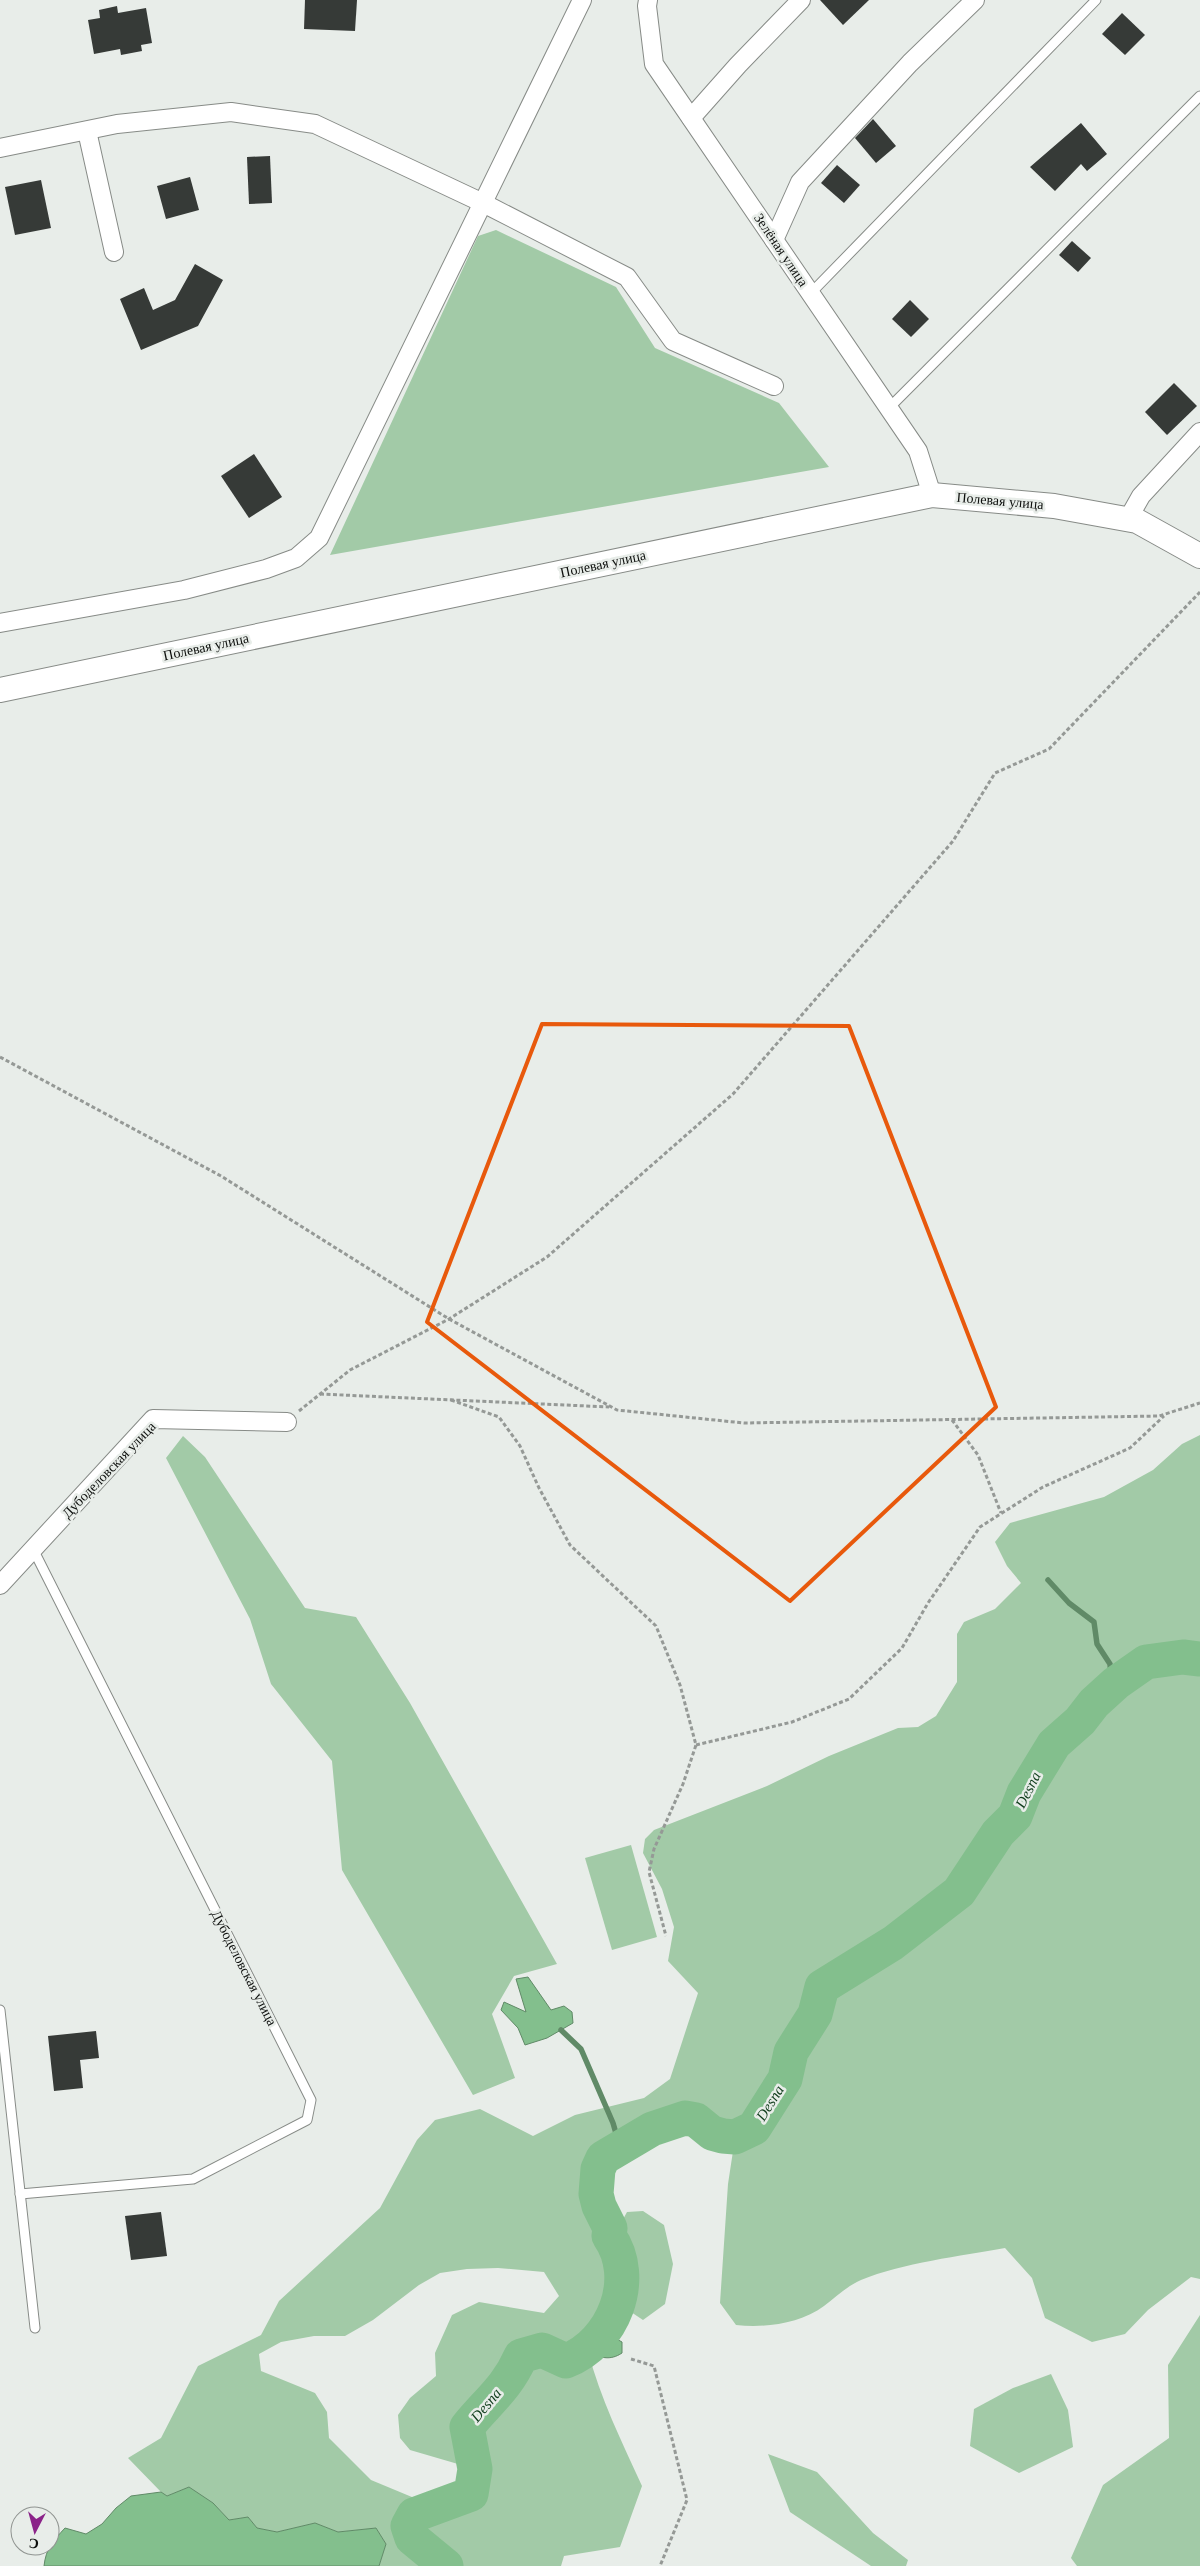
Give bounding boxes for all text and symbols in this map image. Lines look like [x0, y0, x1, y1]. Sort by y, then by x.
street label: Зелёная улица [751, 211, 811, 290]
street label: Полевая улица [956, 490, 1045, 512]
street label: Полевая улица [559, 547, 648, 580]
street label: Полевая улица [162, 630, 251, 663]
street label: Дубоделовская улица [59, 1418, 159, 1521]
water label: Desna [1012, 1769, 1044, 1812]
street label: Дубоделовская улица [208, 1908, 280, 2029]
water label: Desna [753, 2083, 787, 2124]
water label: Desna [467, 2385, 504, 2426]
north arrow [10, 2506, 60, 2556]
text: С [28, 2535, 40, 2551]

